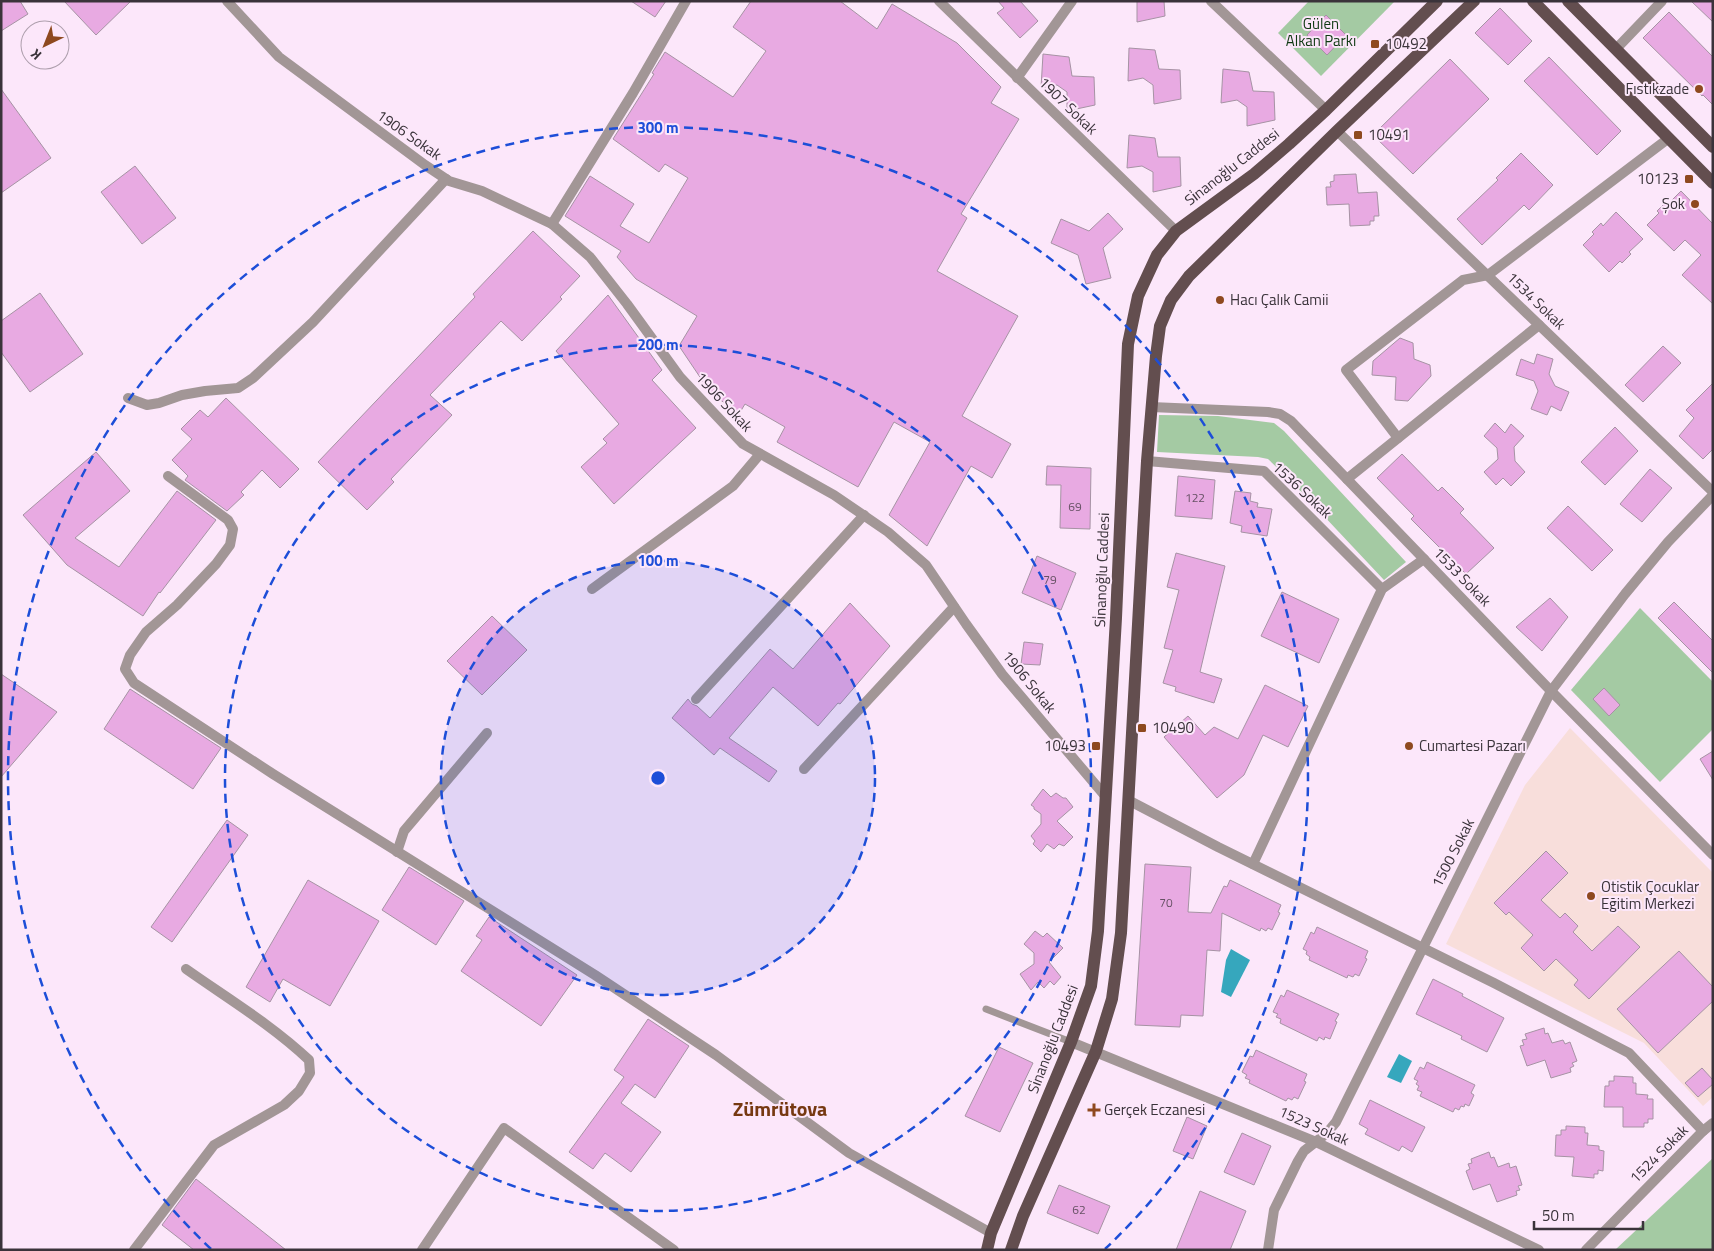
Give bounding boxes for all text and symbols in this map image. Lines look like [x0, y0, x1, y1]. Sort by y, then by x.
park label: Gülen Alkan Parkı [1286, 12, 1356, 52]
north arrow [20, 20, 70, 70]
place label: 10492 [1385, 32, 1427, 55]
marker: 10492 [1369, 38, 1381, 50]
text: K [25, 44, 46, 65]
street label: 1907 Sokak [1033, 71, 1103, 140]
place label: Fıstıkzade [1626, 77, 1689, 100]
marker: Fıstıkzade [1693, 83, 1705, 95]
street label: 1906 Sokak [372, 104, 447, 165]
text: 300 m [637, 116, 679, 139]
street label: Si̇nanoğlu Caddesi [1179, 122, 1284, 211]
place label: 10491 [1368, 123, 1410, 146]
marker: 10491 [1352, 129, 1364, 141]
place label: 10123 [1637, 167, 1679, 190]
marker: 10123 [1683, 173, 1695, 185]
place label: Şok [1662, 192, 1685, 215]
marker: Şok [1689, 198, 1701, 210]
street label: 1534 Sokak [1501, 266, 1571, 335]
place label: Hacı Çalık Camii [1230, 288, 1328, 311]
marker: Hacı Çalık Camii [1214, 294, 1226, 306]
text: 200 m [637, 333, 679, 356]
street label: 1906 Sokak [690, 366, 758, 437]
street label: 1536 Sokak [1267, 456, 1338, 524]
house number: 122 [1185, 488, 1205, 507]
house number: 69 [1068, 497, 1082, 516]
street label: Si̇nanoğlu Caddesi [1088, 512, 1115, 628]
street label: 1533 Sokak [1428, 542, 1497, 612]
text: 100 m [637, 549, 679, 572]
house number: 79 [1043, 570, 1057, 589]
street label: 1906 Sokak [997, 645, 1062, 718]
place label: 10490 [1152, 716, 1194, 739]
marker: 10490 [1136, 722, 1148, 734]
place label: 10493 [1044, 734, 1086, 757]
place label: Cumartesi Pazarı [1419, 734, 1526, 757]
marker: 10493 [1090, 740, 1102, 752]
marker: Cumartesi Pazarı [1403, 740, 1415, 752]
centre of rings [649, 769, 667, 787]
street label: 1500 Sokak [1425, 814, 1480, 891]
place label: Otistik Çocuklar Eğitim Merkezi [1601, 875, 1699, 915]
marker: Otistik Çocuklar Eğitim Merkezi [1585, 890, 1597, 902]
house number: 70 [1159, 893, 1173, 912]
street label: Si̇nanoğlu Caddesi [1021, 981, 1084, 1097]
district label: Zümrütova [733, 1093, 827, 1124]
place label: Gerçek Eczanesi [1104, 1098, 1205, 1121]
street label: 1523 Sokak [1275, 1100, 1353, 1151]
marker: Gerçek Eczanesi [1088, 1104, 1100, 1116]
street label: 1524 Sokak [1624, 1119, 1693, 1188]
scale bar [1534, 1198, 1643, 1230]
house number: 62 [1072, 1200, 1086, 1219]
text: 50 m [1542, 1204, 1575, 1227]

